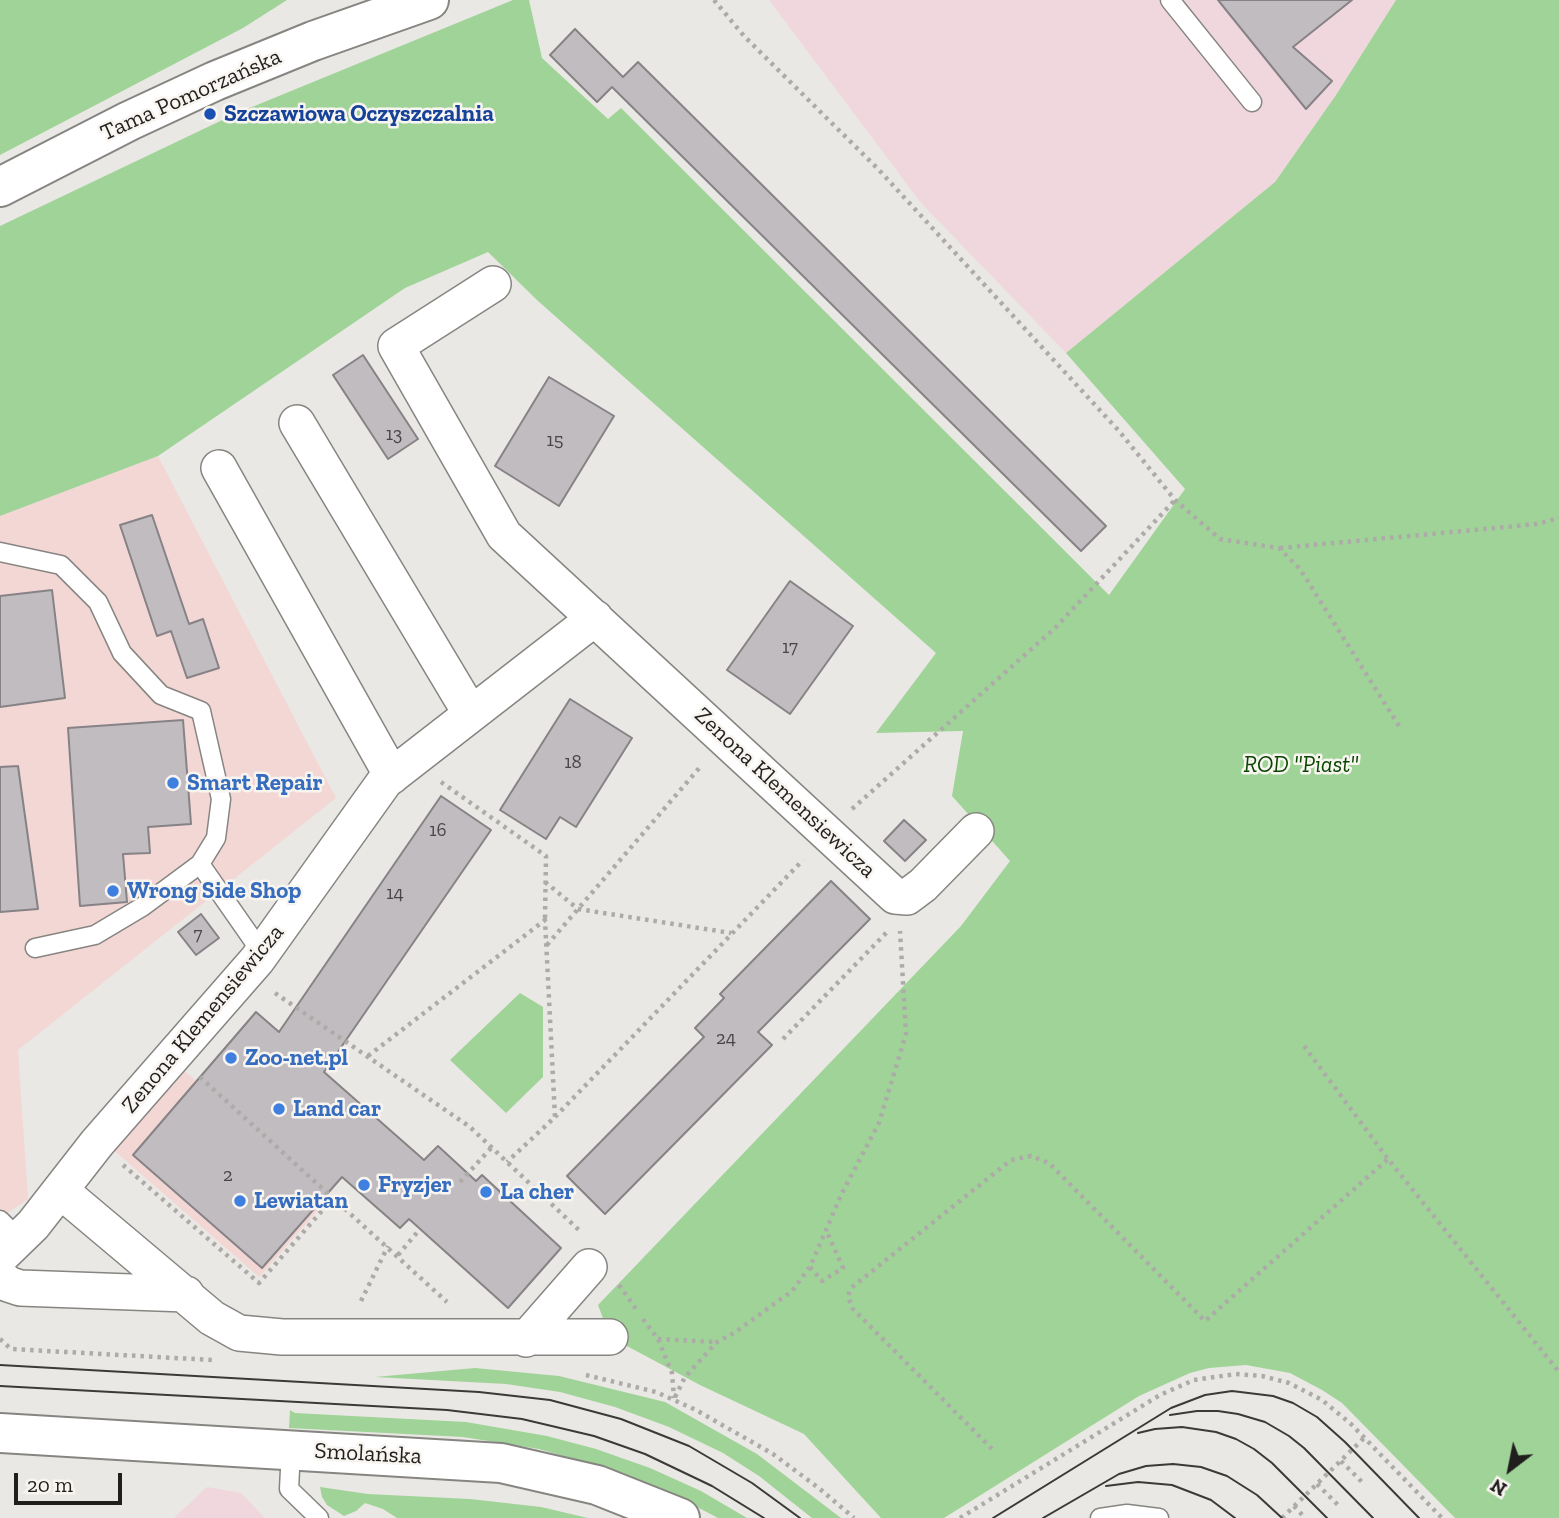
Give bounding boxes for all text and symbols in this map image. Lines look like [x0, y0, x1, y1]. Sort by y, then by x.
street label: Tama Pomorzańska [96, 43, 286, 147]
place label: Szczawiowa Oczyszczalnia [224, 100, 494, 128]
marker: Szczawiowa Oczyszczalnia [202, 106, 218, 122]
house number: 13 [386, 424, 402, 446]
house number: 15 [546, 430, 564, 452]
house number: 17 [782, 637, 798, 659]
street label: Zenona Klemensiewicza [689, 702, 881, 884]
park label: ROD "Piast" [1243, 751, 1359, 779]
house number: 18 [564, 752, 582, 774]
place label: Smart Repair [187, 769, 323, 797]
marker: Smart Repair [165, 775, 181, 791]
house number: 16 [429, 820, 447, 842]
place label: Wrong Side Shop [127, 877, 301, 905]
marker: Wrong Side Shop [105, 883, 121, 899]
house number: 14 [386, 883, 404, 905]
street label: Zenona Klemensiewicza [116, 919, 290, 1119]
house number: 7 [194, 924, 202, 946]
house number: 24 [716, 1028, 736, 1050]
place label: Zoo-net.pl [245, 1044, 348, 1072]
marker: Zoo-net.pl [223, 1050, 239, 1066]
place label: Land car [293, 1095, 381, 1123]
marker: Land car [271, 1101, 287, 1117]
house number: 2 [223, 1165, 233, 1187]
place label: Fryzjer [378, 1171, 452, 1199]
marker: Fryzjer [356, 1177, 372, 1193]
place label: La cher [500, 1178, 574, 1206]
marker: La cher [478, 1184, 494, 1200]
place label: Lewiatan [254, 1187, 348, 1215]
marker: Lewiatan [232, 1193, 248, 1209]
north arrow [1475, 1434, 1545, 1504]
street label: Smolańska [314, 1437, 422, 1471]
scale bar [18, 1458, 126, 1502]
text: 20 m [27, 1472, 73, 1497]
text: N [1486, 1474, 1511, 1501]

